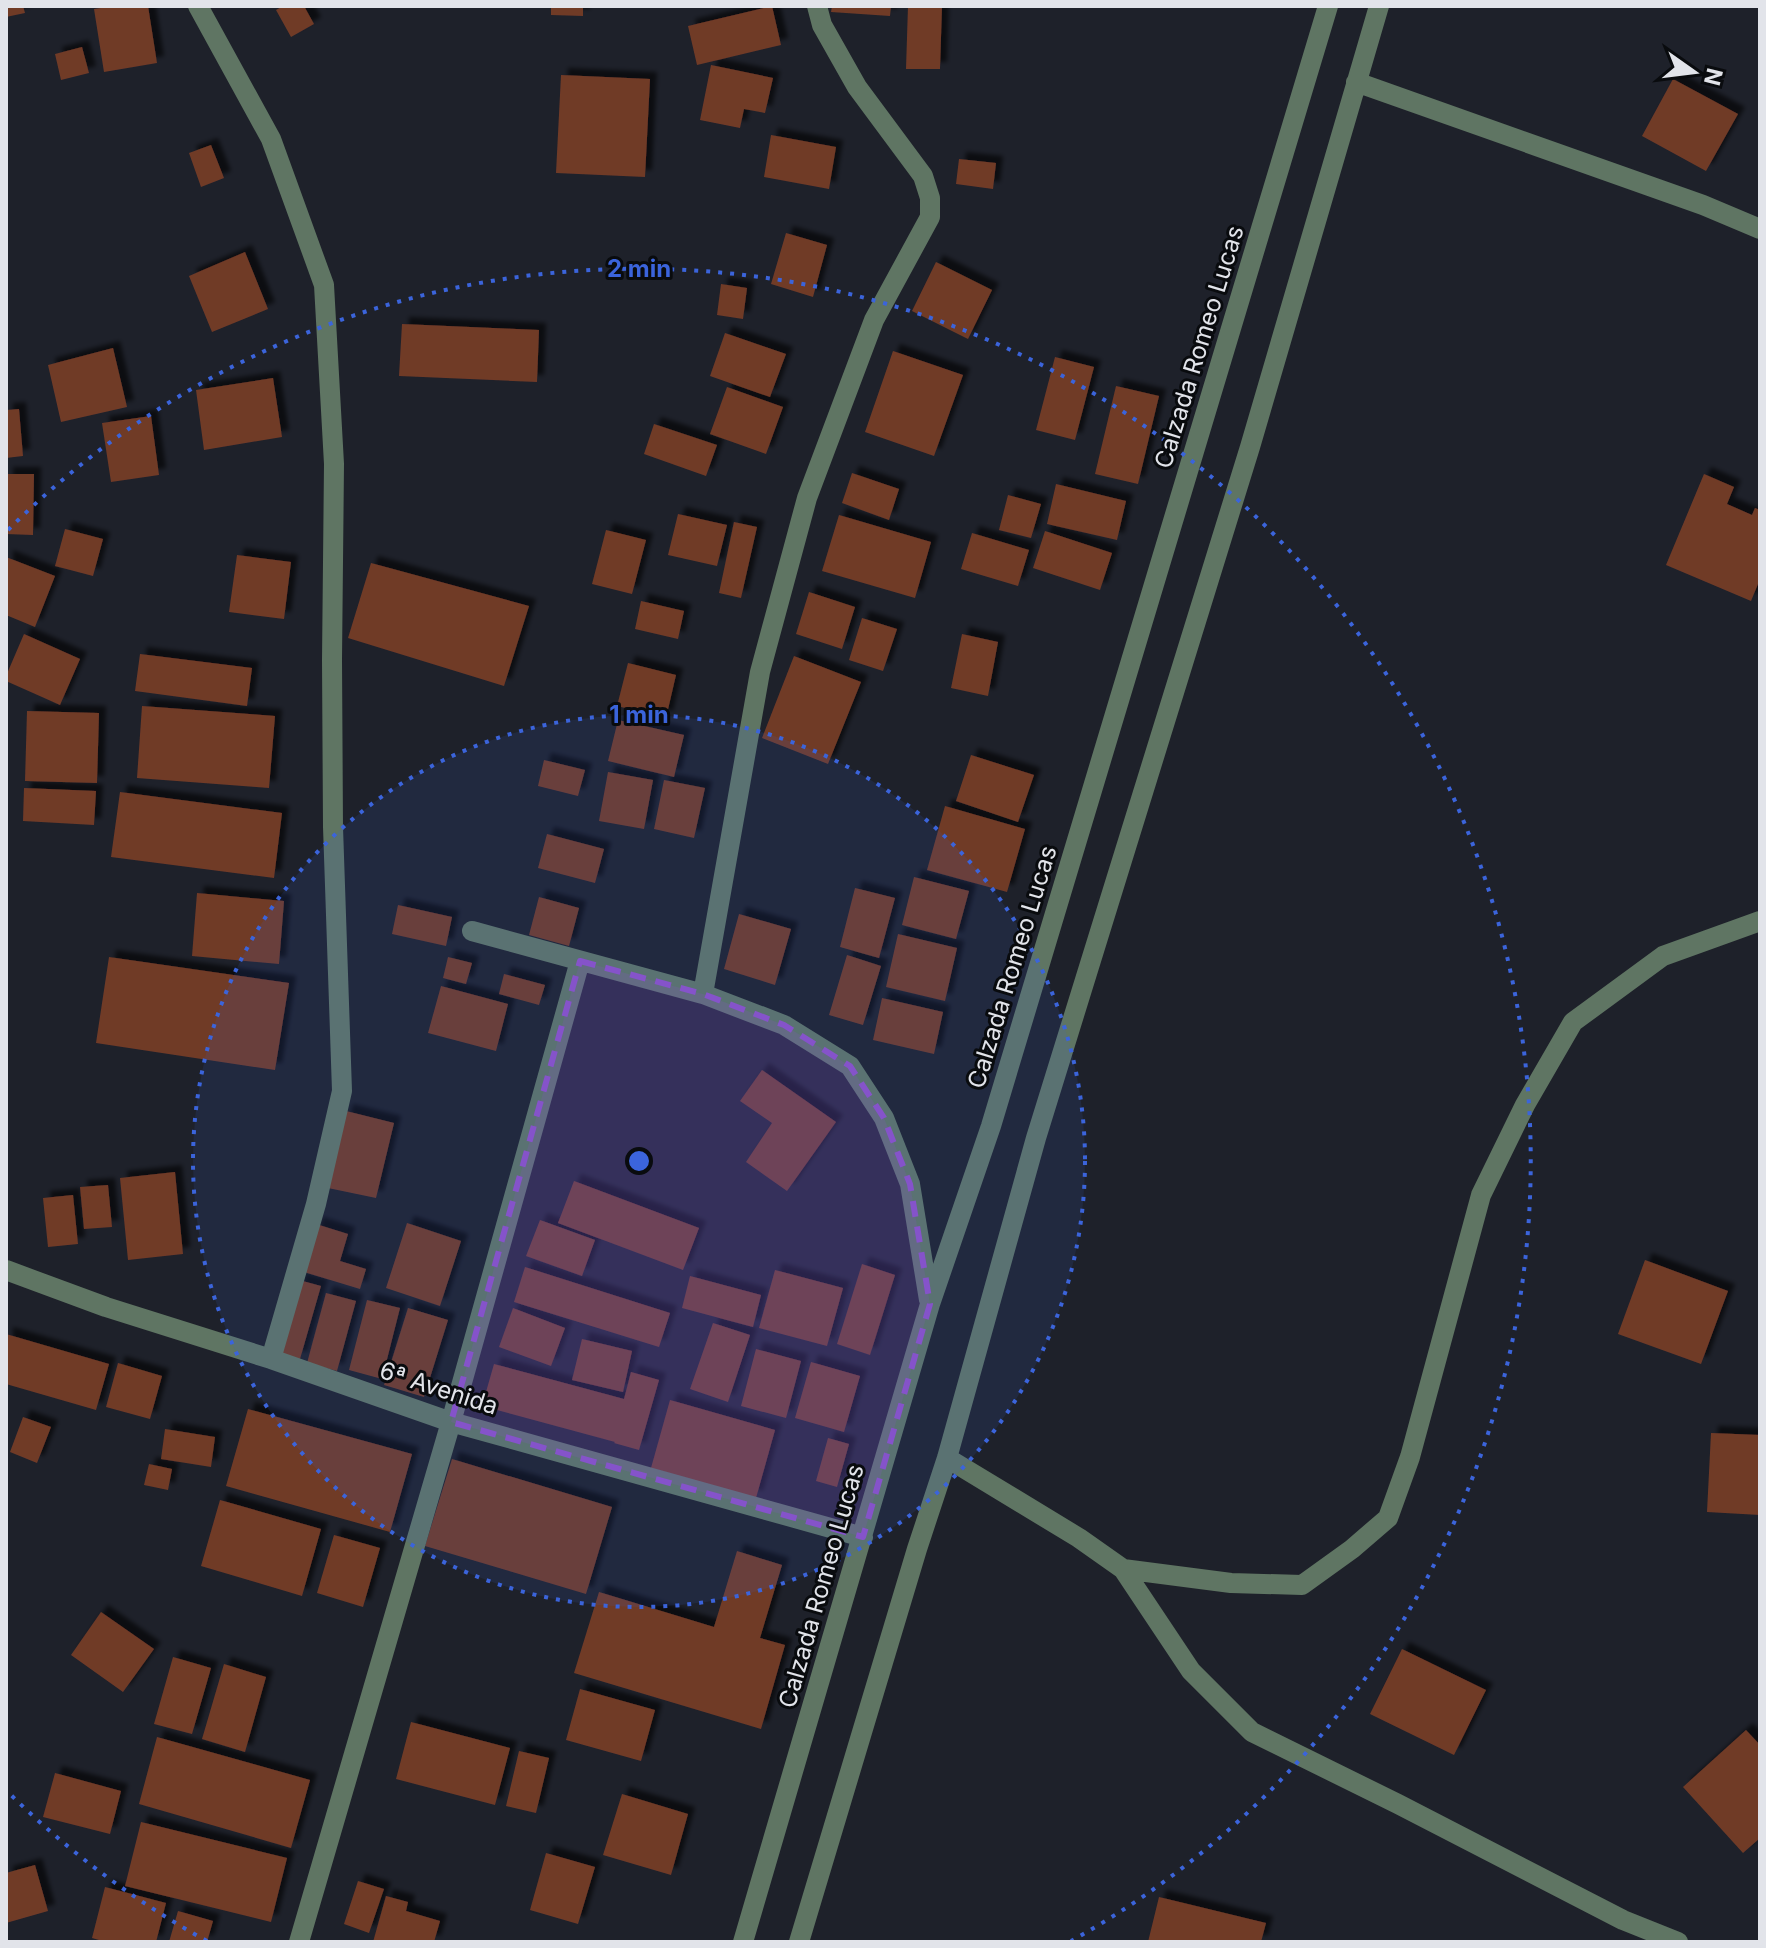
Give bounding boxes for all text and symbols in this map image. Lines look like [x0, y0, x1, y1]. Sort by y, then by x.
north arrow [1654, 32, 1734, 112]
text: N [1699, 66, 1728, 88]
street label: Calzada Romeo Lucas [1148, 222, 1250, 472]
text: 2 min [607, 254, 671, 283]
text: 1 min [609, 700, 669, 729]
street label: Calzada Romeo Lucas [961, 842, 1063, 1092]
centre of rings [625, 1147, 653, 1175]
street label: 6ª Avenida [376, 1355, 502, 1421]
street label: Calzada Romeo Lucas [772, 1461, 870, 1711]

